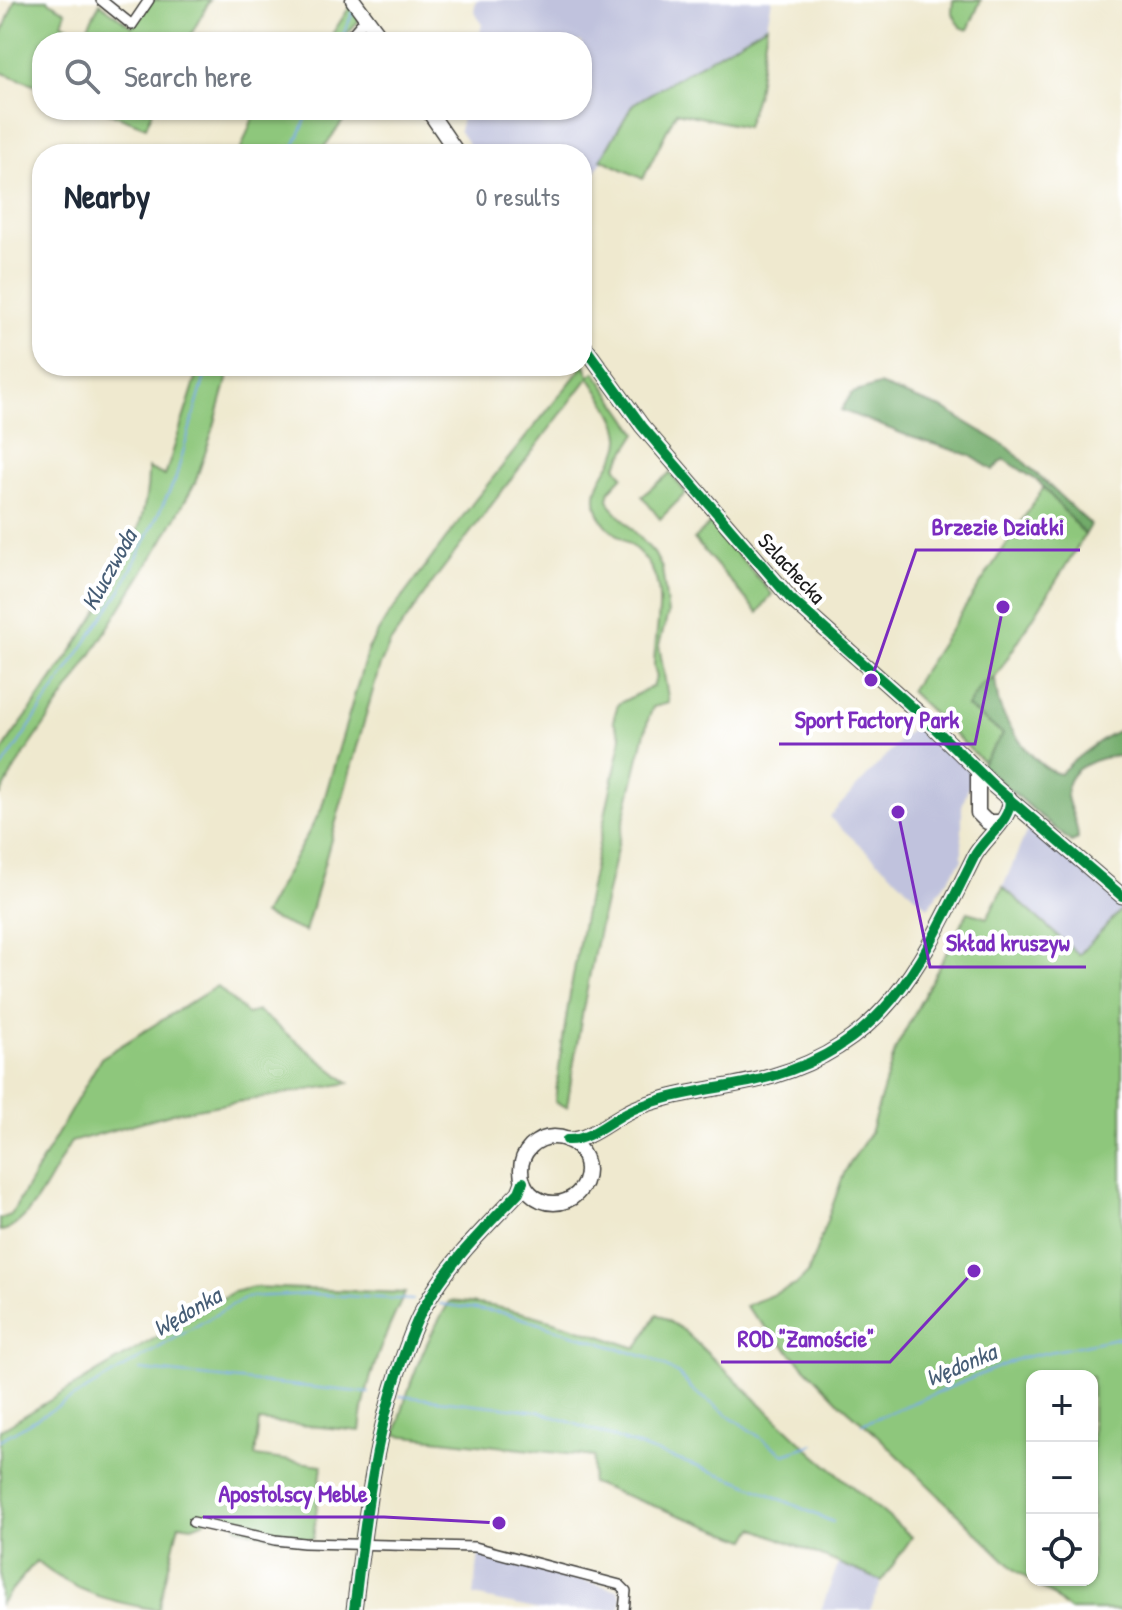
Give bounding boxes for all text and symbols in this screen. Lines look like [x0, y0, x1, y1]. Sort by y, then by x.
search box [32, 32, 592, 120]
icon: search [60, 54, 104, 98]
text: Search here [124, 56, 252, 96]
text: Nearby [64, 173, 150, 219]
text: 0 results [476, 179, 560, 214]
callout: Brzezie Działki [916, 502, 1080, 550]
text: Brzezie Działki [932, 510, 1064, 542]
water label: Kluczwoda [73, 521, 145, 616]
street label: Szlachecka [751, 526, 833, 610]
callout: Sport Factory Park [779, 696, 975, 744]
text: Sport Factory Park [795, 703, 959, 736]
callout: Skład kruszyw [930, 919, 1086, 967]
text: Skład kruszyw [946, 926, 1070, 959]
water label: Wędonka [147, 1278, 229, 1343]
callout: ROD "Zamoście" [721, 1314, 890, 1362]
text: ROD "Zamoście" [738, 1322, 874, 1354]
water label: Wędonka [920, 1334, 1003, 1393]
map controls [1026, 1370, 1098, 1586]
button: + [1026, 1370, 1098, 1442]
button: − [1026, 1442, 1098, 1514]
callout: Apostolscy Meble [203, 1469, 384, 1517]
text: Apostolscy Meble [218, 1477, 368, 1510]
button: locate [1026, 1514, 1098, 1586]

